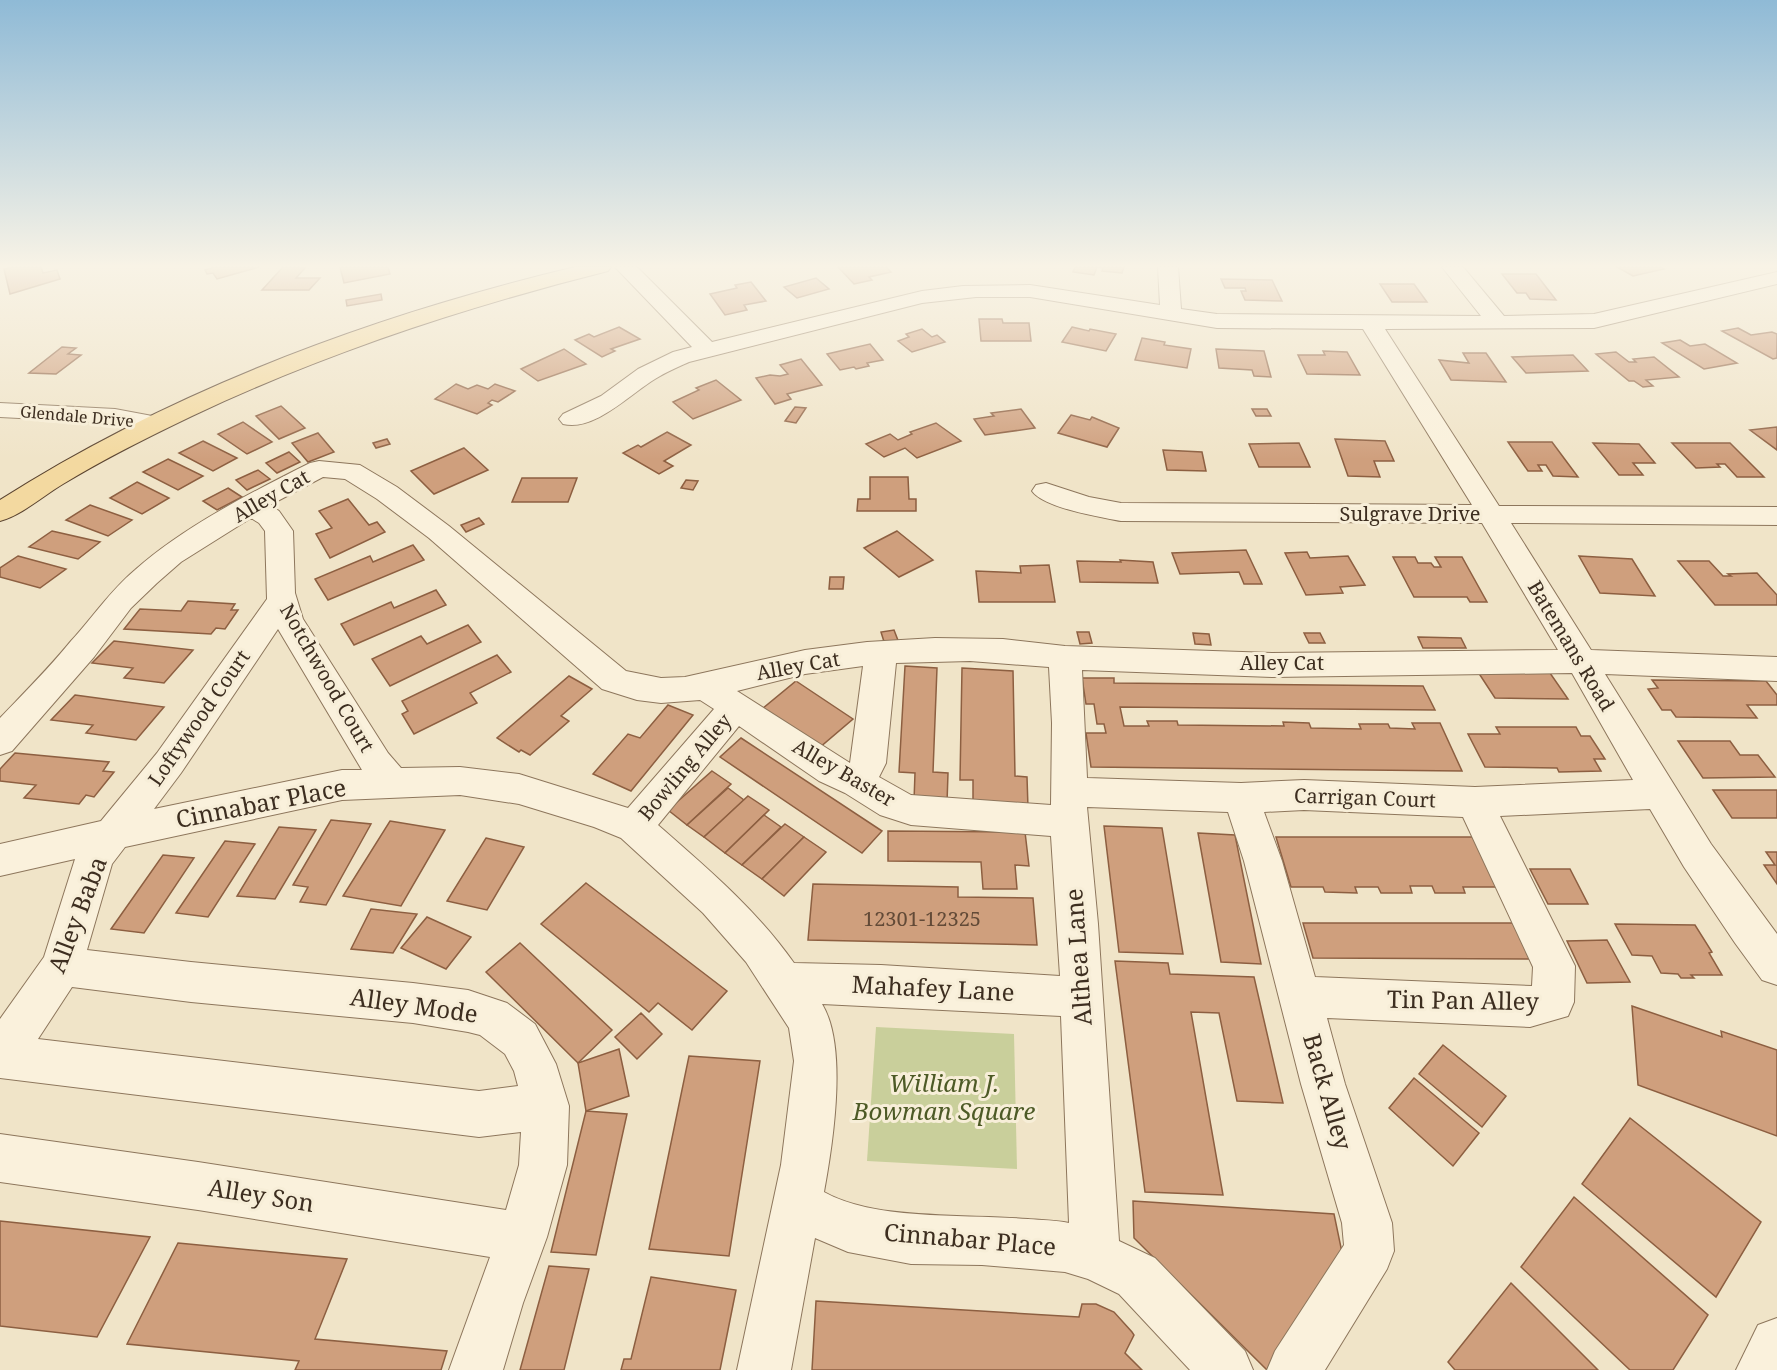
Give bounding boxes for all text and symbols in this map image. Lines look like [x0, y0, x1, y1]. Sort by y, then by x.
street label: Glendale Drive [19, 400, 135, 432]
street label: Alley Cat [228, 463, 314, 528]
street label: Sulgrave Drive [1340, 500, 1480, 527]
street label: Batemans Road [1522, 576, 1621, 716]
street label: Notchwood Court [274, 599, 381, 757]
street label: Loftywood Court [142, 644, 256, 791]
street label: Alley Cat [754, 645, 842, 686]
street label: Alley Cat [1240, 649, 1324, 676]
street label: Bowling Alley [632, 707, 738, 826]
street label: Alley Baster [788, 732, 901, 813]
street label: Cinnabar Place [173, 770, 349, 835]
street label: Carrigan Court [1294, 782, 1436, 813]
street label: Alley Baba [39, 852, 114, 977]
street label: Althea Lane [1056, 887, 1099, 1027]
house number: 12301-12325 [863, 905, 981, 932]
street label: Mahafey Lane [851, 967, 1015, 1008]
street label: Alley Mode [348, 979, 480, 1030]
street label: Tin Pan Alley [1387, 982, 1540, 1017]
street label: Back Alley [1296, 1030, 1361, 1154]
park label: William J. Bowman Square [852, 1066, 1035, 1127]
street label: Alley Son [206, 1170, 317, 1219]
street label: Cinnabar Place [883, 1215, 1058, 1262]

